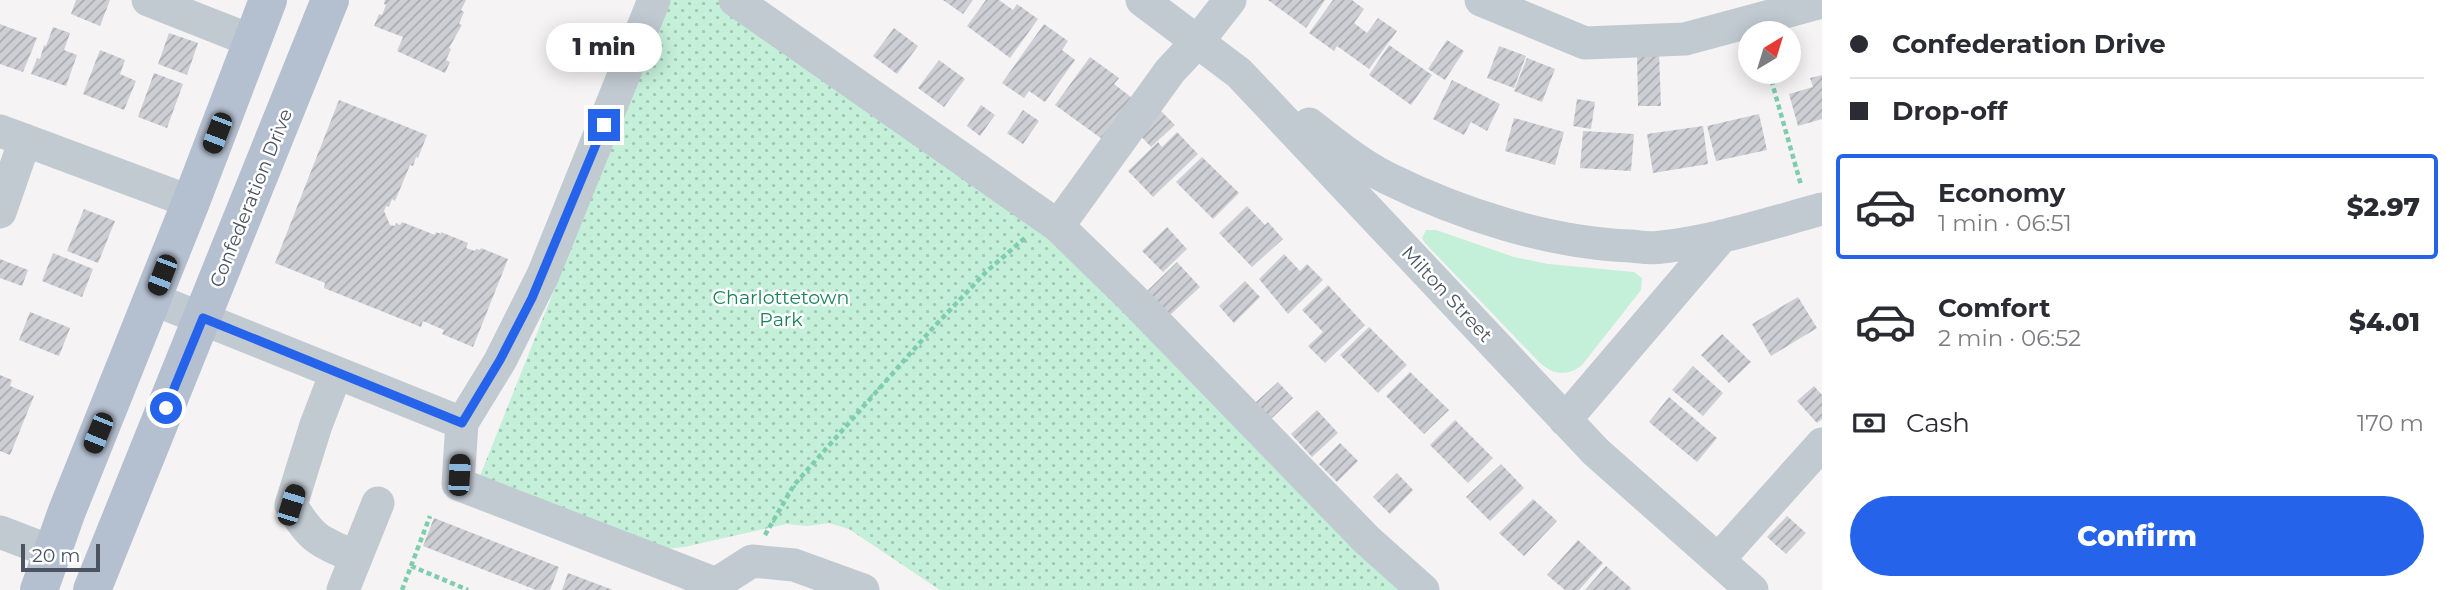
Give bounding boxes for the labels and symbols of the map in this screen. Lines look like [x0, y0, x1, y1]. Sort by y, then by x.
north arrow [1738, 21, 1801, 84]
callout: 1 min [546, 24, 662, 72]
street label: Confederation Drive [205, 105, 297, 291]
route end [588, 109, 620, 141]
car [200, 110, 235, 156]
street label: Milton Street [1397, 241, 1497, 347]
car [145, 252, 180, 298]
park label: Charlottetown Park [713, 286, 849, 331]
route start [150, 392, 182, 424]
car [81, 410, 116, 456]
car [448, 453, 471, 497]
car [275, 482, 308, 528]
scale bar [21, 541, 100, 573]

